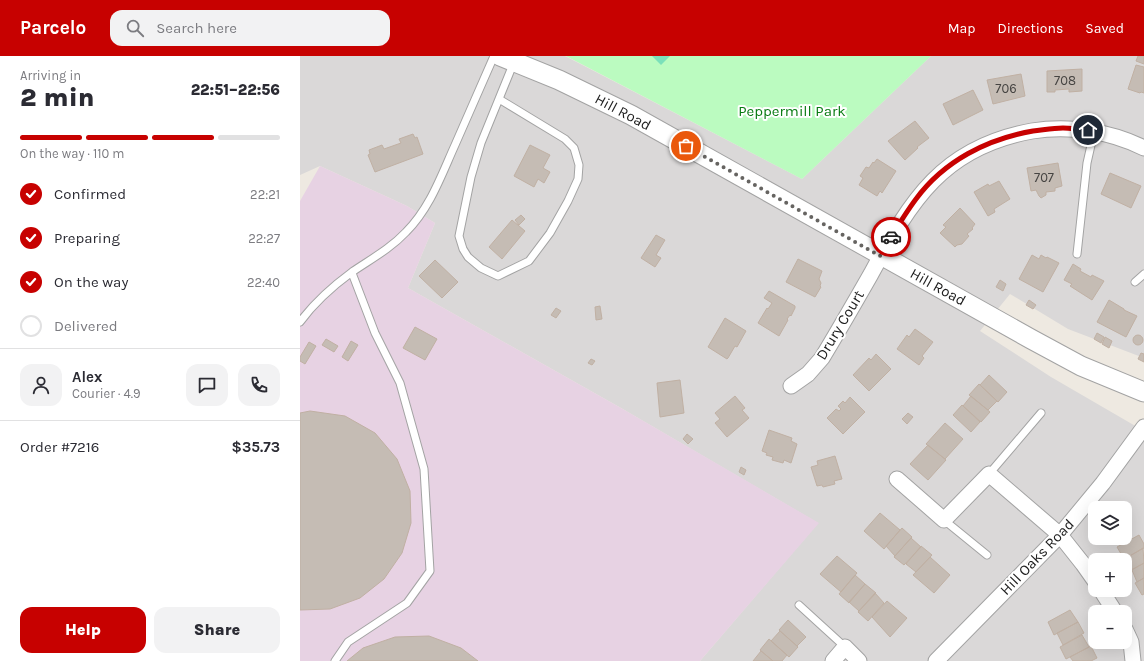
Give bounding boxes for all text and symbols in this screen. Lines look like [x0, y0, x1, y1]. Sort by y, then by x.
search box [110, 10, 390, 46]
text: Parcelo [20, 17, 86, 39]
icon: search [124, 17, 146, 39]
text: Search here [156, 19, 237, 37]
text: Map [948, 20, 976, 37]
text: Directions [998, 20, 1063, 37]
text: Saved [1085, 20, 1124, 37]
text: Arriving in [20, 68, 81, 83]
house number: 708 [1054, 73, 1076, 88]
text: 22:51–22:56 [191, 81, 280, 99]
house number: 706 [995, 81, 1017, 96]
text: 2 min [20, 82, 95, 113]
street label: Hill Road [592, 90, 654, 134]
park label: Peppermill Park [738, 102, 846, 120]
pin [1071, 113, 1105, 147]
icon: home [1077, 119, 1099, 141]
pin [669, 129, 703, 163]
icon: bag [675, 135, 697, 157]
text: On the way · 110 m [20, 146, 125, 161]
house number: 707 [1034, 170, 1054, 185]
icon: check [20, 183, 42, 205]
text: Confirmed [54, 185, 126, 203]
text: 22:21 [250, 187, 280, 202]
courier [871, 217, 911, 257]
icon: car [880, 226, 902, 248]
icon: check [20, 227, 42, 249]
text: Preparing [54, 229, 120, 247]
text: 22:27 [248, 231, 280, 246]
street label: Hill Road [907, 264, 969, 310]
icon: check [20, 271, 42, 293]
text: On the way [54, 273, 128, 291]
text: 22:40 [247, 275, 280, 290]
street label: Drury Court [812, 287, 868, 363]
text: Delivered [54, 317, 118, 335]
button: person [20, 364, 62, 406]
button: chat [186, 364, 228, 406]
button: phone [238, 364, 280, 406]
text: Alex [72, 368, 102, 386]
text: Courier · 4.9 [72, 386, 141, 401]
text: Order #7216 [20, 438, 99, 456]
text: $35.73 [232, 438, 280, 456]
map controls [1088, 501, 1132, 649]
button: layers [1088, 501, 1132, 545]
street label: Hill Oaks Road [996, 515, 1078, 599]
button: + [1088, 553, 1132, 597]
button: − [1088, 605, 1132, 649]
button: Help [20, 607, 146, 653]
button: Share [154, 607, 280, 653]

